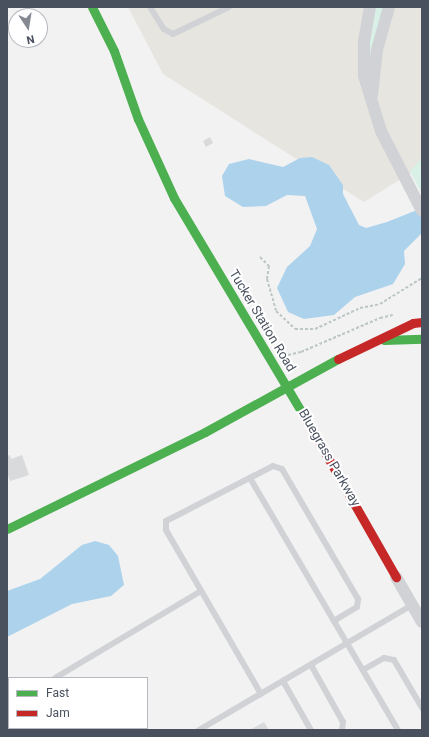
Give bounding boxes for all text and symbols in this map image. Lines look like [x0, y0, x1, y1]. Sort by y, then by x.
north arrow [8, 8, 48, 48]
text: N [25, 32, 36, 46]
street label: Tucker Station Road [225, 267, 299, 375]
street label: Bluegrass Parkway [295, 407, 363, 509]
legend [8, 677, 148, 729]
text: Fast [46, 686, 69, 700]
text: Jam [46, 706, 70, 720]

